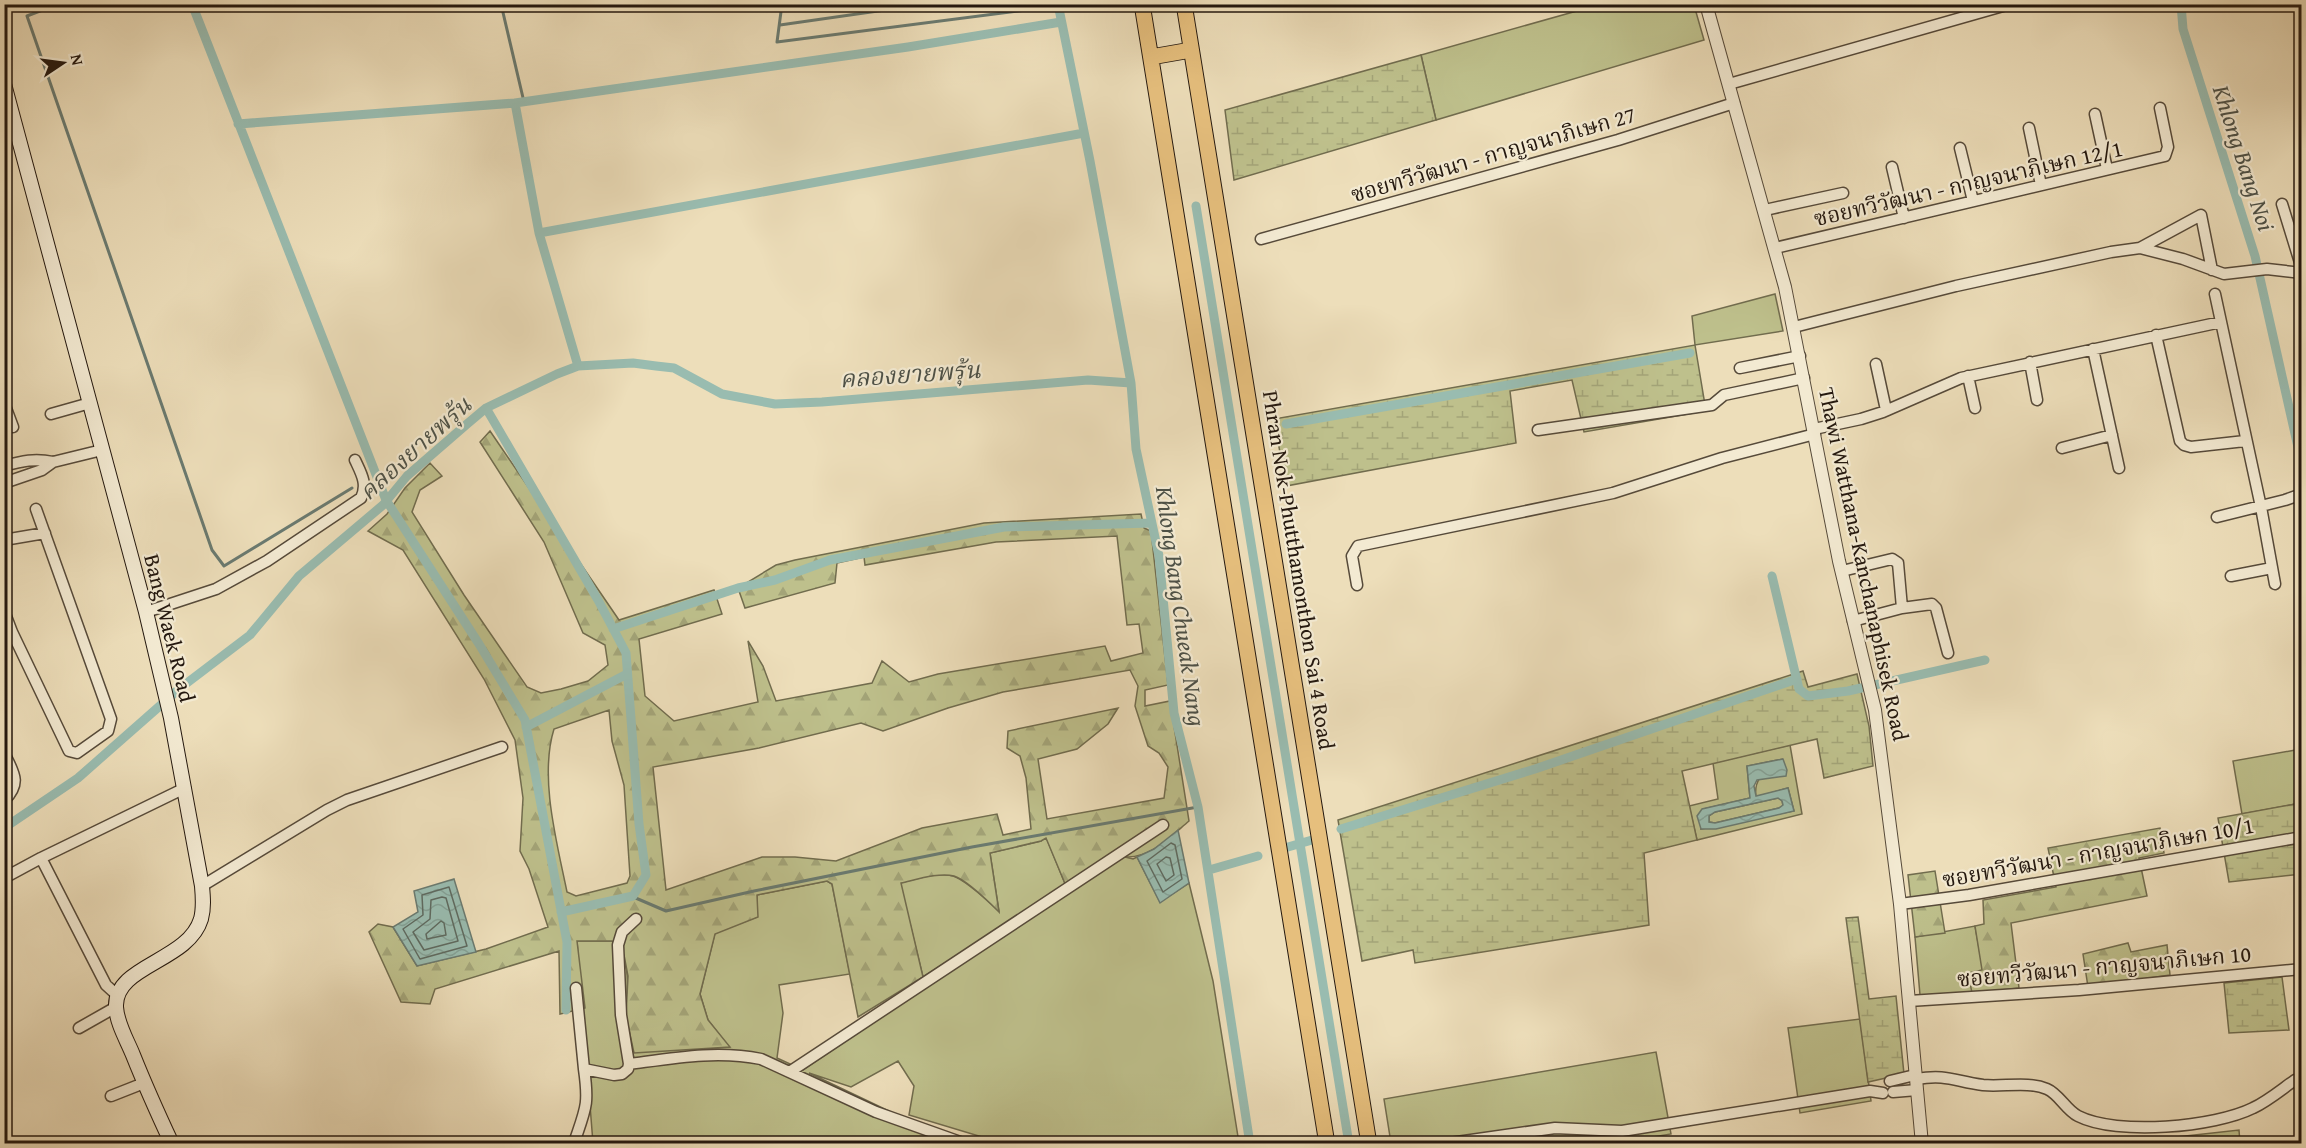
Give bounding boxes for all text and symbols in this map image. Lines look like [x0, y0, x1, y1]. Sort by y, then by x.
north arrow [33, 33, 93, 93]
text: N [65, 52, 91, 68]
water label: Khlong Bang Noi [2204, 80, 2284, 235]
street label: ซอยทวีวัฒนา - กาญจนาภิเษก 27 [1347, 98, 1639, 210]
street label: ซอยทวีวัฒนา - กาญจนาภิเษก 12/1 [1810, 132, 2126, 234]
water label: คลองยายพรุ้น [838, 352, 982, 396]
street label: Thawi Watthana-Kanchanaphisek Road [1811, 384, 1917, 744]
water label: คลองยายพรุ้น [351, 388, 479, 508]
street label: Phran Nok-Phutthamonthon Sai 4 Road [1255, 388, 1343, 752]
water label: Khlong Bang Chueak Nang [1147, 483, 1215, 728]
street label: Bang Waek Road [136, 551, 204, 706]
street label: ซอยทวีวัฒนา - กาญจนาภิเษก 10/1 [1940, 809, 2256, 895]
street label: ซอยทวีวัฒนา - กาญจนาภิเษก 10 [1956, 937, 2252, 995]

